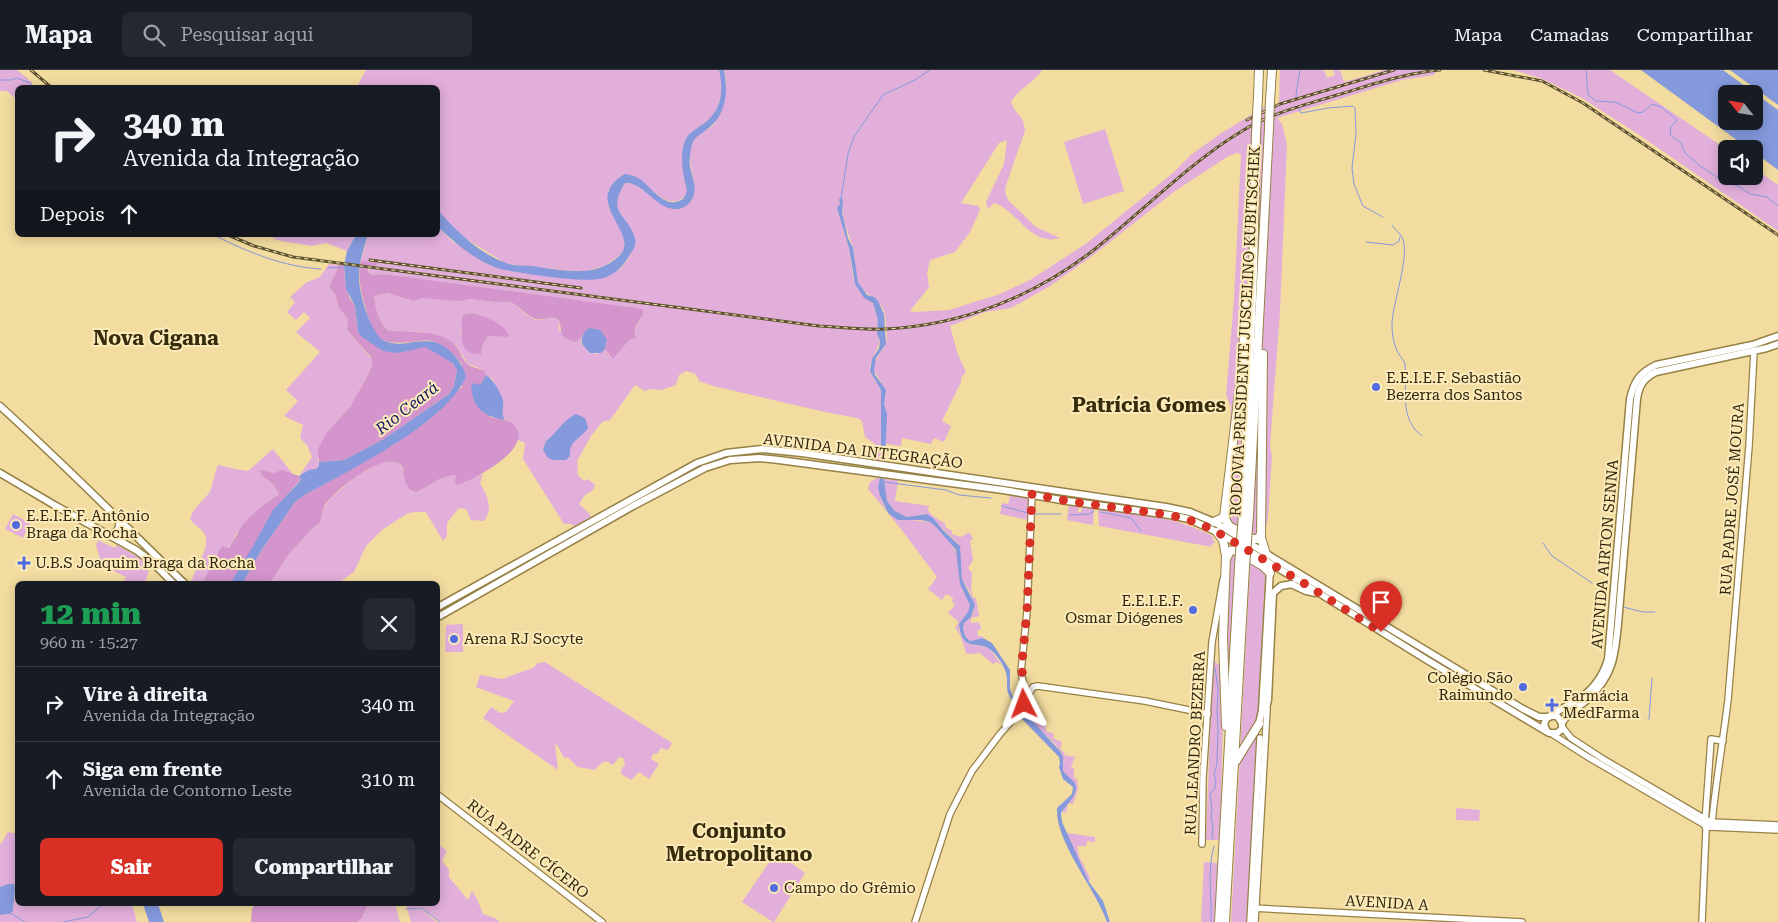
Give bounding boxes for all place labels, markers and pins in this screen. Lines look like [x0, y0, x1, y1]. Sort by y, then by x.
place label: E.E.I.E.F. Sebastião Bezerra dos Santos [1386, 369, 1522, 404]
marker: E.E.I.E.F. Sebastião Bezerra dos Santos [1370, 381, 1382, 393]
place label: E.E.I.E.F. Antônio Braga da Rocha [26, 507, 150, 542]
marker: E.E.I.E.F. Antônio Braga da Rocha [10, 519, 22, 531]
place label: U.B.S Joaquim Braga da Rocha [35, 554, 254, 572]
marker: U.B.S Joaquim Braga da Rocha [17, 556, 31, 570]
pin [1360, 581, 1402, 632]
place label: E.E.I.E.F. Osmar Diógenes [1065, 592, 1183, 627]
marker: E.E.I.E.F. Osmar Diógenes [1187, 604, 1199, 616]
place label: Arena RJ Socyte [464, 630, 583, 648]
marker: Arena RJ Socyte [448, 633, 460, 645]
place label: Colégio São Raimundo [1427, 669, 1513, 704]
marker: Colégio São Raimundo [1517, 681, 1529, 693]
place label: Farmácia MedFarma [1563, 687, 1639, 722]
marker: Farmácia MedFarma [1545, 698, 1559, 712]
place label: Campo do Grêmio [784, 879, 916, 897]
marker: Campo do Grêmio [768, 882, 780, 894]

